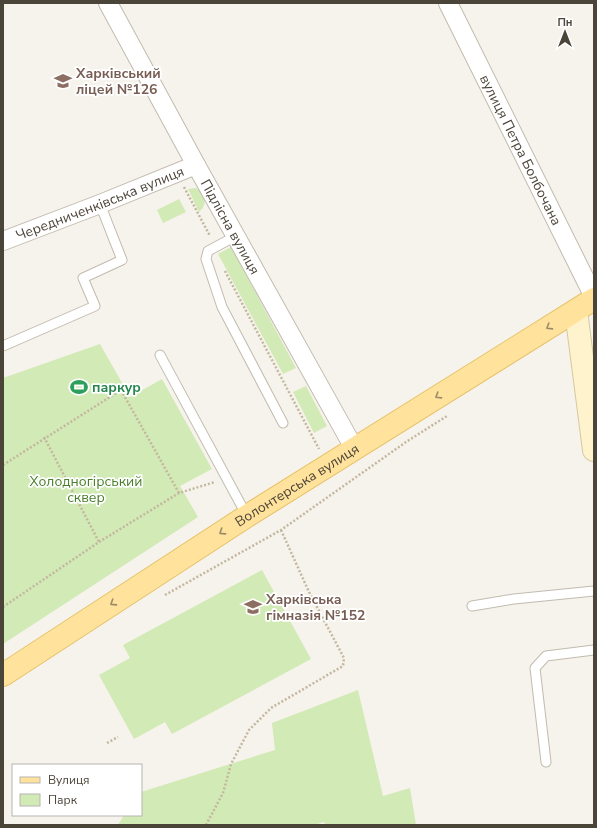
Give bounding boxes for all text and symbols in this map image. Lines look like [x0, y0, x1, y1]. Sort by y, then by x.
north arrow [545, 12, 585, 52]
text: Пн [557, 15, 573, 30]
place label: Харківський ліцей №126 [75, 64, 161, 99]
school or university icon: Харківський ліцей №126 [53, 71, 73, 91]
street label: вулиця Петра Болбочана [475, 71, 566, 229]
street label: Чередниченківська вулиця [13, 162, 187, 245]
street label: Підлісна вулиця [196, 176, 264, 278]
one-way arrow [546, 323, 553, 330]
sports icon: паркур [69, 377, 89, 397]
place label: паркур [92, 378, 141, 397]
one-way arrow [435, 391, 442, 399]
street label: Волонтерська вулиця [231, 439, 363, 531]
park label: Холодногірський сквер [30, 472, 142, 507]
one-way arrow [219, 527, 226, 535]
place label: Харківська гімназія №152 [265, 590, 365, 625]
school or university icon: Харківська гімназія №152 [243, 597, 263, 617]
one-way arrow [110, 598, 117, 606]
legend [12, 764, 142, 816]
text: Вулиця [48, 772, 90, 788]
text: Парк [48, 792, 78, 808]

